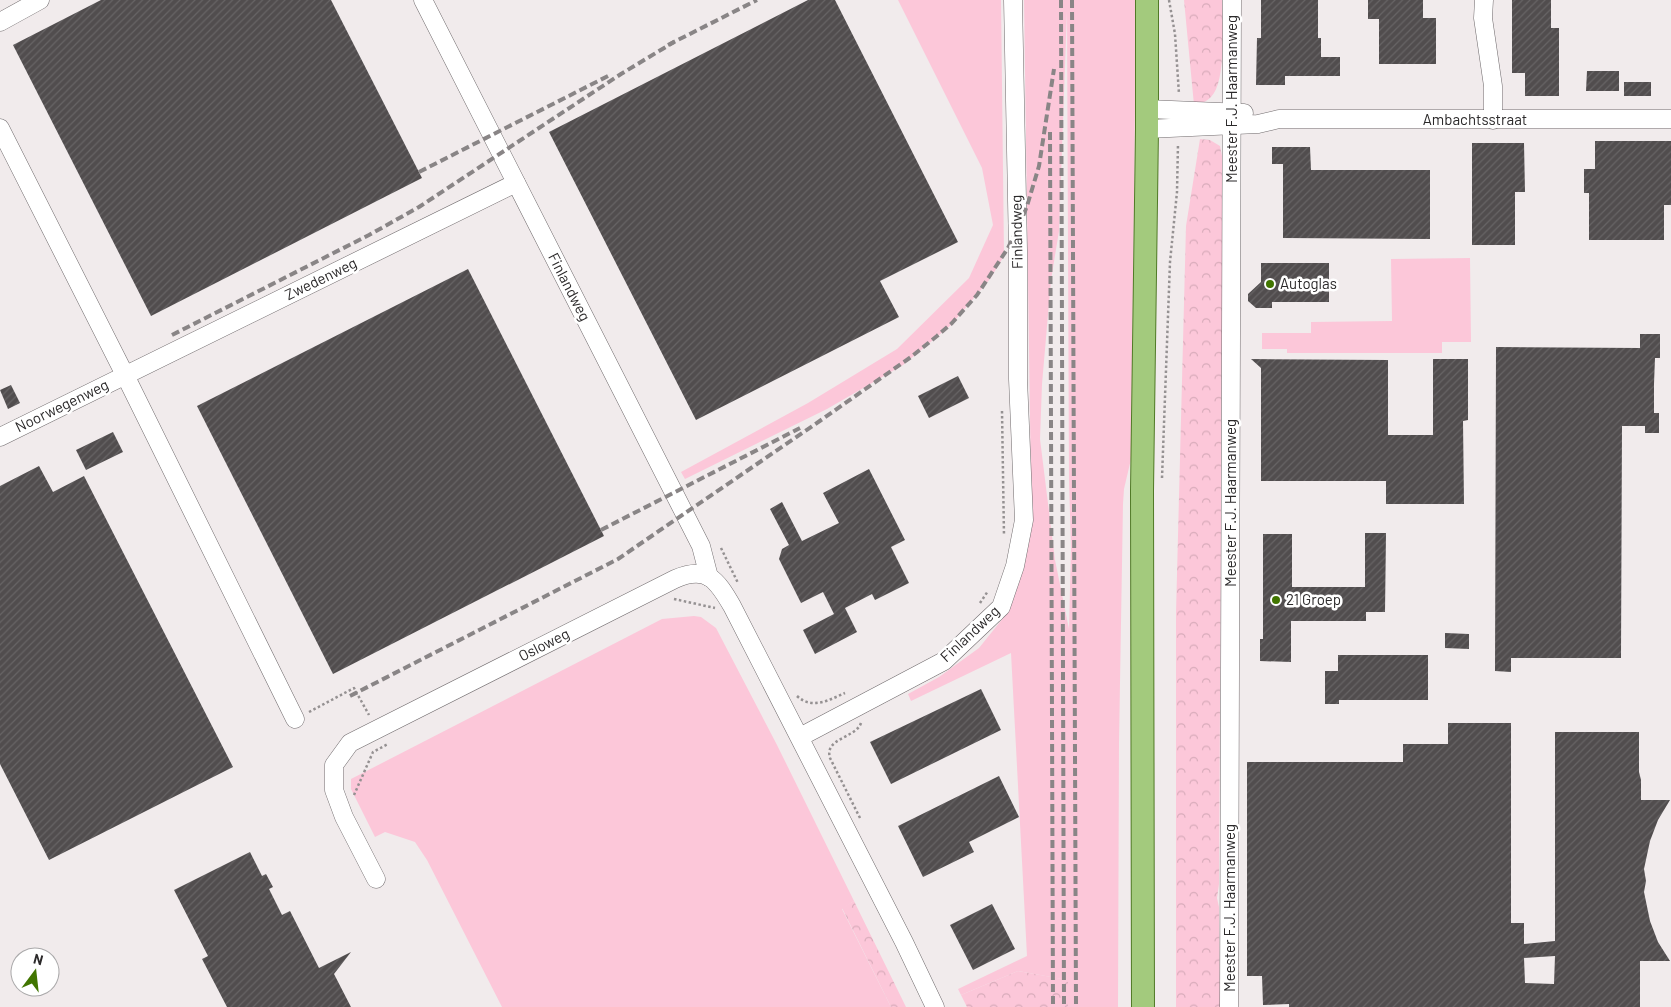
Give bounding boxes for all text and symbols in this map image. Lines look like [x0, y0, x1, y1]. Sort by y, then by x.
street label: Meester F.J. Haarmanweg [1222, 15, 1240, 183]
street label: Ambachtsstraat [1423, 110, 1527, 128]
street label: Finlandweg [1006, 195, 1026, 269]
street label: Finlandweg [545, 249, 595, 324]
street label: Zwedenweg [282, 253, 359, 303]
place label: Autoglas [1280, 274, 1337, 292]
marker: Autoglas [1264, 278, 1276, 290]
street label: Noorwegenweg [12, 375, 111, 435]
street label: Meester F.J. Haarmanweg [1221, 419, 1239, 587]
place label: 21 Groep [1286, 590, 1341, 608]
marker: 21 Groep [1270, 594, 1282, 606]
street label: Finlandweg [936, 601, 1003, 665]
street label: Osloweg [515, 624, 572, 664]
street label: Meester F.J. Haarmanweg [1220, 824, 1238, 992]
north arrow [10, 947, 60, 997]
text: N [32, 950, 45, 968]

